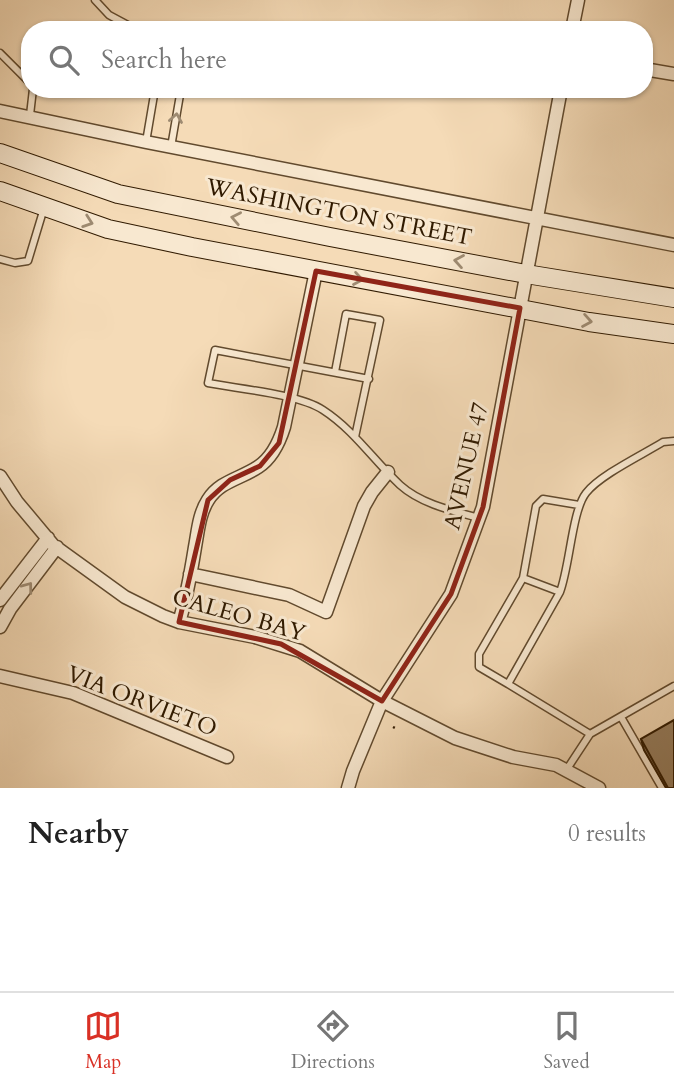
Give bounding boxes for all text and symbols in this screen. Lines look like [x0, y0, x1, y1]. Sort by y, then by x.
search box [21, 21, 653, 98]
icon: search [45, 41, 83, 79]
text: Search here [101, 42, 227, 77]
one-way arrow [168, 112, 183, 124]
street label: WASHINGTON STREET [202, 171, 475, 253]
one-way arrow [230, 212, 242, 227]
one-way arrow [81, 214, 93, 228]
one-way arrow [453, 254, 465, 269]
one-way arrow [352, 271, 364, 286]
one-way arrow [581, 313, 593, 328]
street label: AVENUE 47 [436, 399, 496, 533]
street label: CALEO BAY [169, 581, 310, 649]
one-way arrow [19, 582, 32, 594]
street label: VIA ORVIETO [62, 658, 222, 744]
text: Nearby [28, 813, 129, 854]
text: 0 results [568, 818, 646, 849]
tab: Map [84, 1007, 122, 1075]
tab: Directions [291, 1007, 375, 1075]
tab: Saved [544, 1007, 590, 1075]

